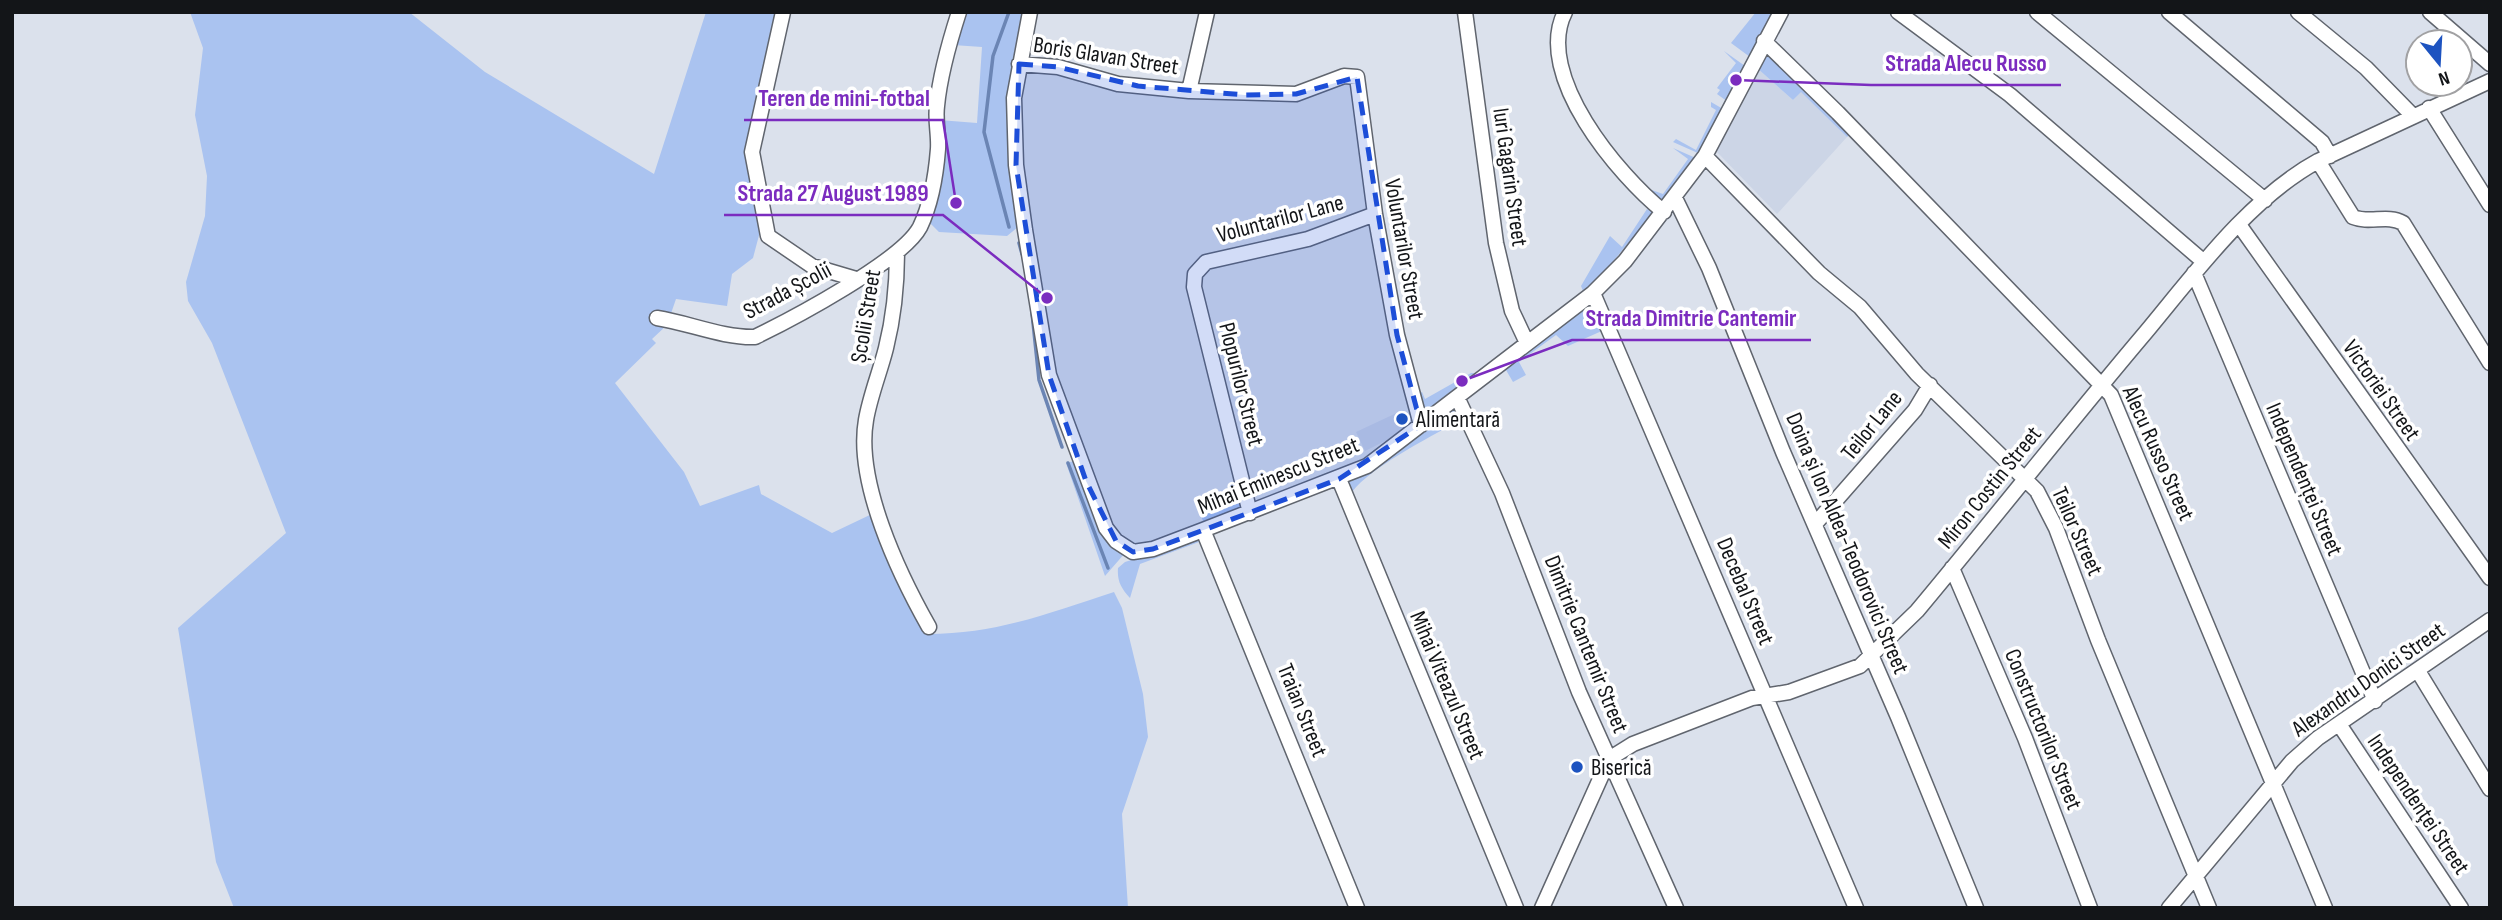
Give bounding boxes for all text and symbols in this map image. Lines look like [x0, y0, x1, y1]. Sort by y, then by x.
north arrow [2404, 28, 2474, 98]
street label: Boris Glavan Street [1031, 31, 1180, 81]
callout: Strada Alecu Russo [1871, 40, 2061, 85]
text: Strada Alecu Russo [1885, 49, 2047, 78]
text: N [2435, 65, 2452, 90]
callout: Teren de mini-fotbal [744, 75, 943, 120]
text: Teren de mini-fotbal [758, 84, 930, 113]
street label: Iuri Gagarin Street [1486, 106, 1534, 248]
callout: Strada 27 August 1989 [724, 170, 943, 215]
street label: Voluntarilor Street [1378, 177, 1430, 322]
text: Strada 27 August 1989 [737, 179, 929, 208]
street label: Voluntarilor Lane [1214, 189, 1347, 249]
street label: Strada Școlii [739, 256, 836, 326]
street label: Școlii Street [845, 268, 887, 365]
callout: Strada Dimitrie Cantemir [1572, 295, 1811, 340]
text: Strada Dimitrie Cantemir [1586, 304, 1797, 333]
street label: Plopurilor Street [1212, 320, 1270, 449]
street label: Victoriei Street [2336, 335, 2426, 446]
street label: Alecu Russo Street [2116, 381, 2200, 525]
street label: Teilor Lane [1835, 385, 1908, 466]
street label: Independenței Street [2259, 399, 2349, 560]
place label: Alimentară [1415, 406, 1500, 434]
street label: Doina și Ion Aldea-Teodorovici Street [1779, 409, 1915, 678]
marker: Alimentară [1394, 411, 1410, 427]
street label: Miron Costin Street [1932, 421, 2048, 554]
street label: Mihai Eminescu Street [1194, 431, 1363, 521]
street label: Teilor Street [2045, 483, 2109, 580]
street label: Decebal Street [1710, 534, 1780, 649]
street label: Dimitrie Cantemir Street [1538, 552, 1634, 737]
street label: Mihai Viteazul Street [1403, 607, 1491, 764]
street label: Alexandru Donici Street [2286, 617, 2451, 744]
street label: Constructorilor Street [1998, 645, 2088, 814]
street label: Traian Street [1271, 660, 1333, 761]
street label: Independenţei Street [2361, 729, 2475, 880]
place label: Biserică [1591, 754, 1652, 782]
marker: Biserică [1569, 759, 1585, 775]

